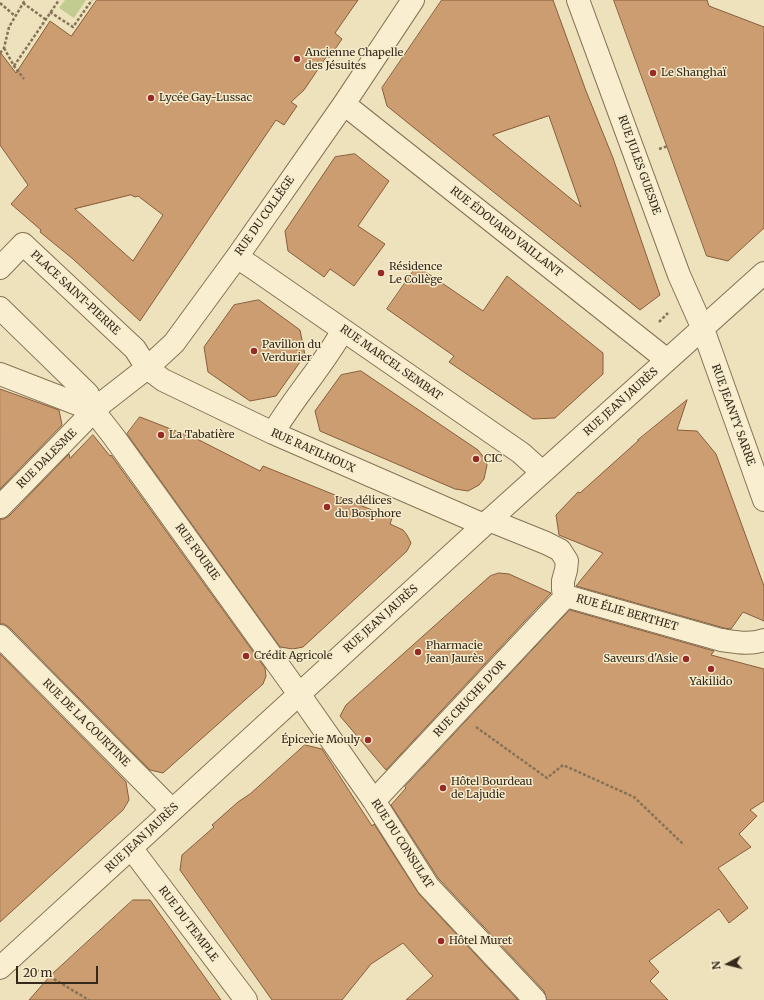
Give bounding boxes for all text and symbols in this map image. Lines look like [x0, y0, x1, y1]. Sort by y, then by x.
place label: Ancienne Chapelle des Jésuites [305, 46, 403, 72]
marker: Ancienne Chapelle des Jésuites [292, 54, 302, 64]
place label: Le Shanghaï [661, 66, 726, 80]
marker: Le Shanghaï [648, 68, 658, 78]
place label: Lycée Gay-Lussac [159, 91, 252, 105]
marker: Lycée Gay-Lussac [146, 93, 156, 103]
street label: RUE JULES GUESDE [615, 114, 663, 216]
street label: RUE DU COLLÈGE [233, 174, 297, 258]
street label: RUE ÉDOUARD VAILLANT [447, 184, 565, 280]
street label: PLACE SAINT-PIERRE [28, 248, 122, 338]
place label: Résidence Le Collège [389, 260, 443, 286]
marker: Résidence Le Collège [376, 268, 386, 278]
street label: RUE MARCEL SEMBAT [337, 323, 445, 403]
place label: Pavillon du Verdurier [262, 338, 321, 364]
marker: Pavillon du Verdurier [249, 346, 259, 356]
street label: RUE JEANTY SARRE [708, 362, 758, 468]
street label: RUE JEAN JAURÈS [581, 365, 661, 439]
street label: RUE DALESME [14, 426, 80, 492]
street label: RUE RAFILHOUX [269, 426, 357, 476]
place label: La Tabatière [169, 428, 235, 442]
marker: La Tabatière [156, 430, 166, 440]
place label: CIC [484, 452, 502, 466]
marker: CIC [471, 454, 481, 464]
place label: Les délices du Bosphore [335, 494, 401, 520]
marker: Les délices du Bosphore [322, 502, 332, 512]
street label: RUE FOURIE [172, 521, 222, 583]
street label: RUE JEAN JAURÈS [341, 582, 421, 656]
street label: RUE ÉLIE BERTHET [575, 592, 679, 634]
place label: Pharmacie Jean Jaurès [426, 639, 484, 665]
marker: Pharmacie Jean Jaurès [413, 647, 423, 657]
place label: Crédit Agricole [254, 649, 333, 663]
marker: Crédit Agricole [241, 651, 251, 661]
place label: Saveurs d'Asie [603, 652, 678, 666]
marker: Saveurs d'Asie [681, 654, 691, 664]
street label: RUE CRUCHE D'OR [431, 658, 509, 740]
marker: Yakilido [706, 664, 716, 674]
place label: Yakilido [690, 675, 732, 689]
street label: RUE DE LA COURTINE [40, 677, 132, 769]
place label: Épicerie Mouly [281, 733, 360, 747]
marker: Épicerie Mouly [363, 735, 373, 745]
place label: Hôtel Bourdeau de Lajudie [451, 775, 533, 801]
marker: Hôtel Bourdeau de Lajudie [438, 783, 448, 793]
street label: RUE DU CONSULAT [368, 797, 436, 891]
street label: RUE JEAN JAURÈS [103, 801, 181, 875]
street label: RUE DU TEMPLE [156, 884, 220, 964]
place label: Hôtel Muret [449, 934, 512, 948]
marker: Hôtel Muret [436, 936, 446, 946]
north arrow [708, 944, 748, 984]
scale bar [18, 958, 100, 984]
text: N [709, 960, 724, 971]
text: 20 m [23, 965, 52, 980]

